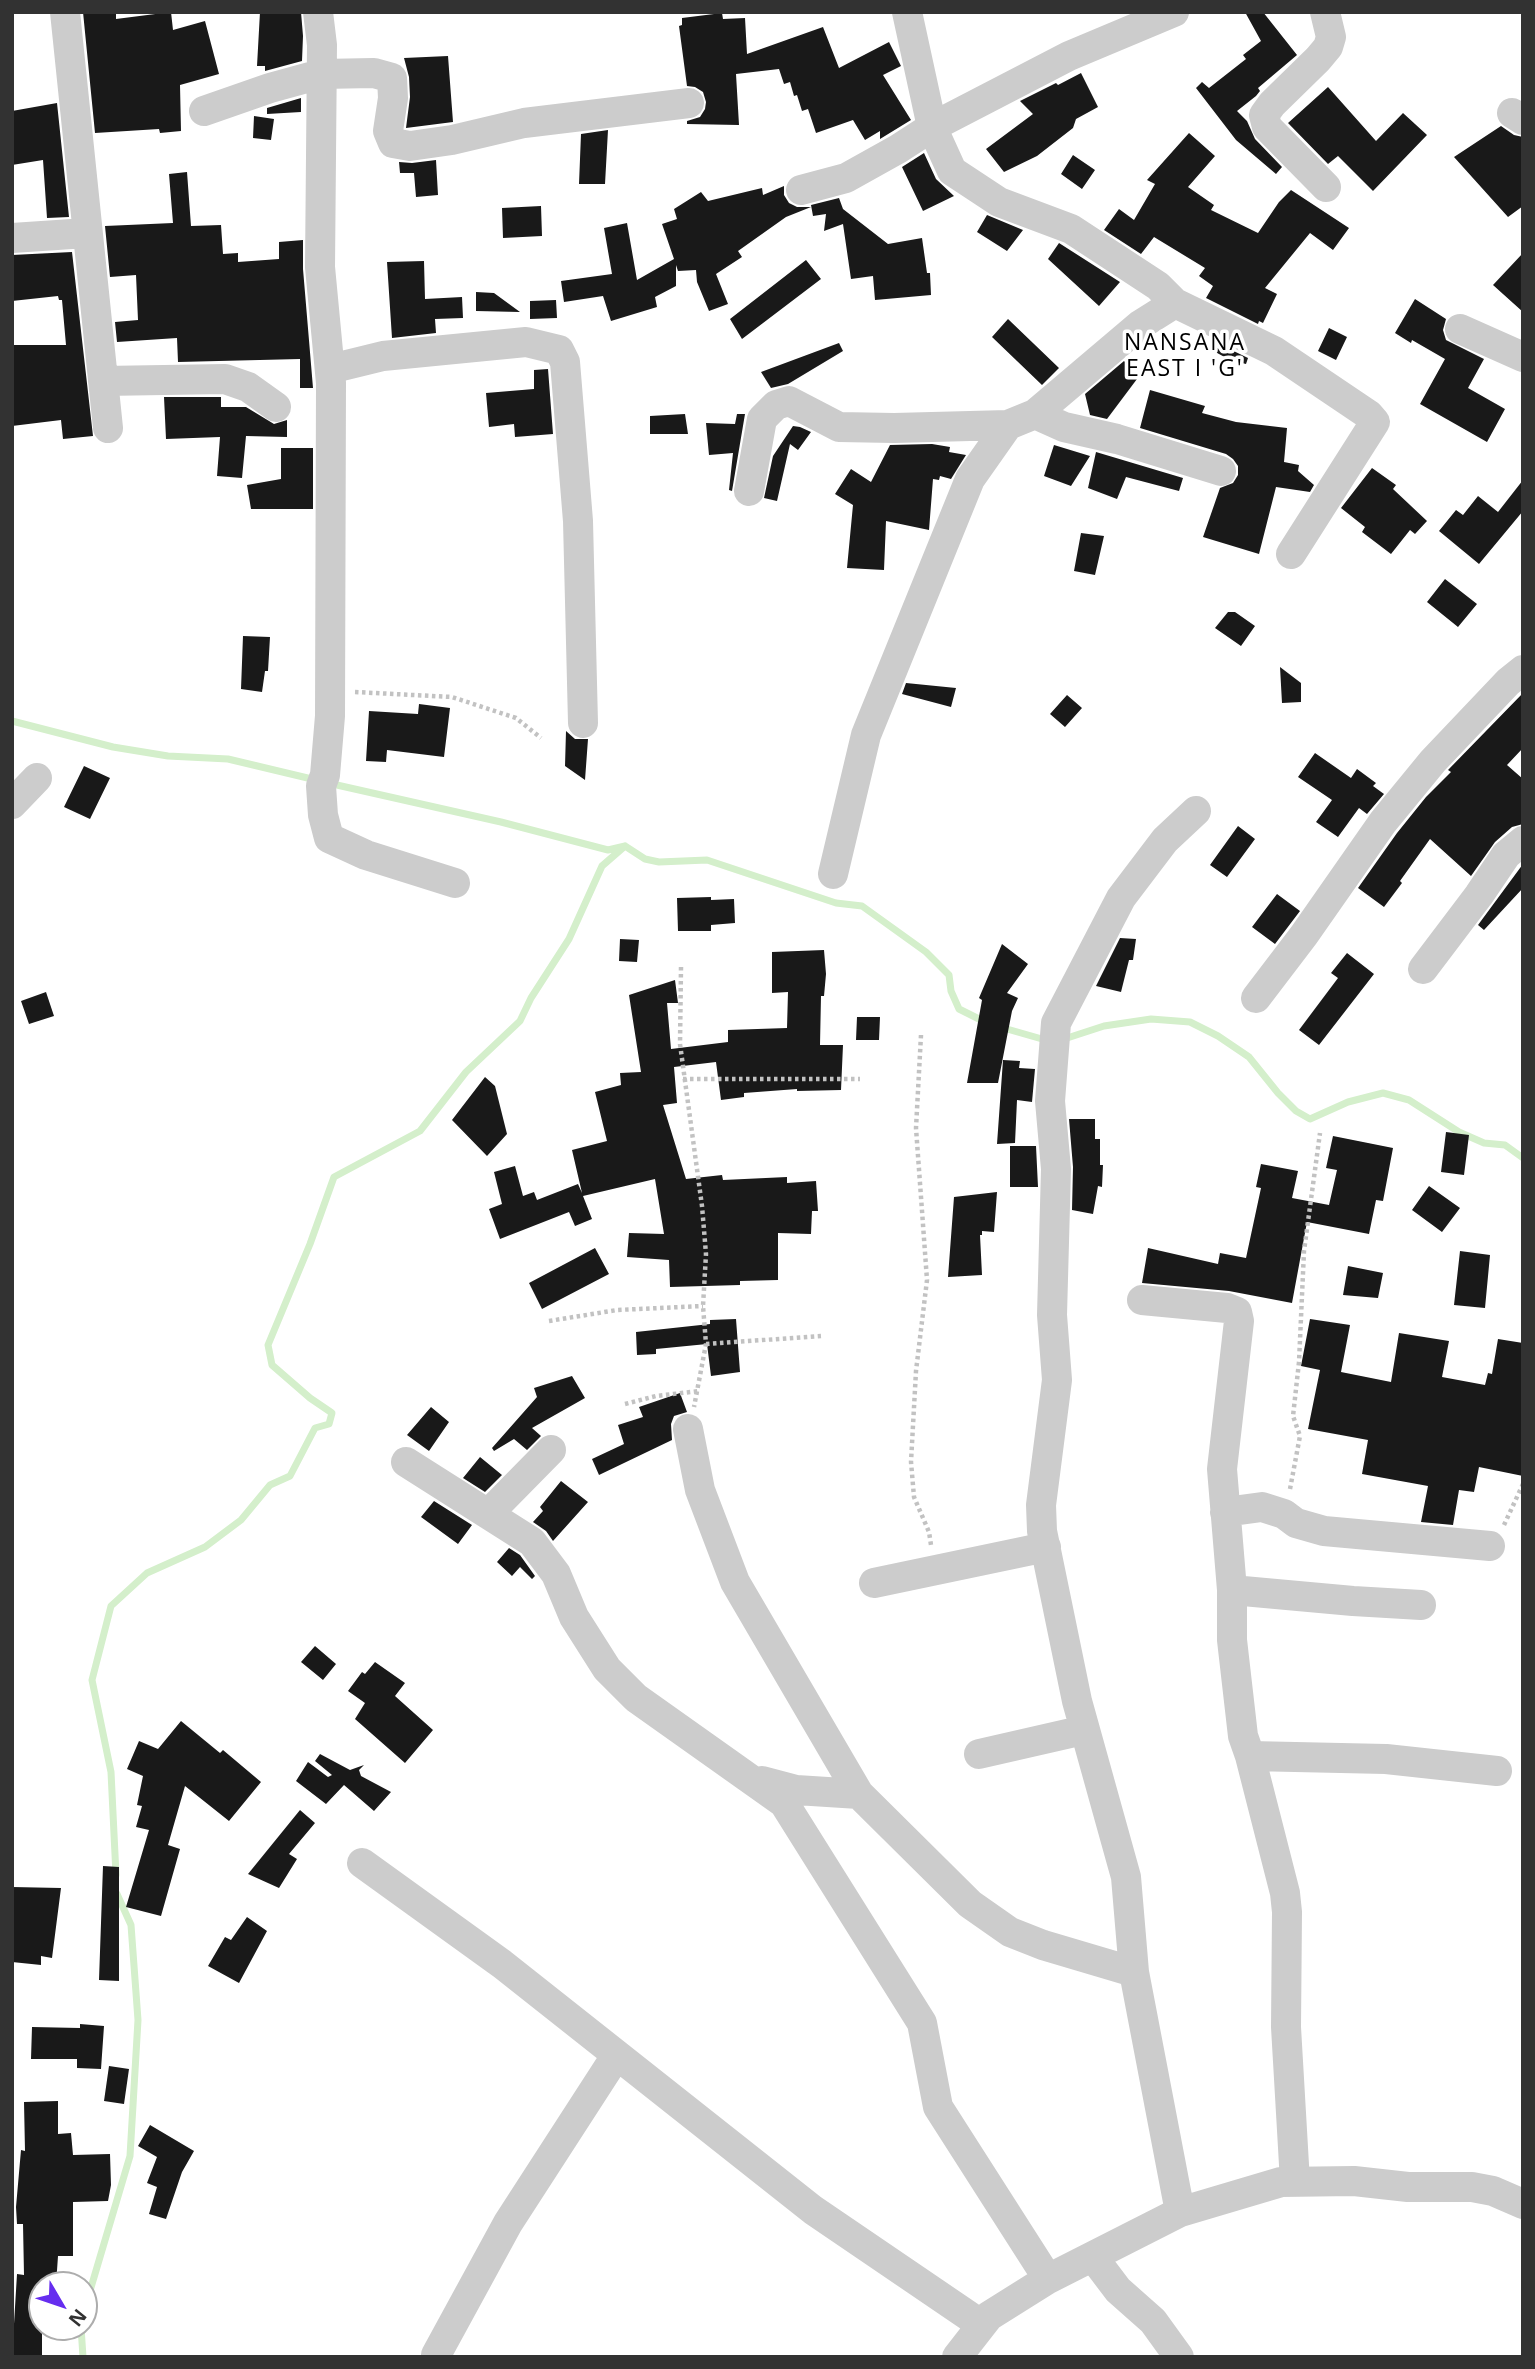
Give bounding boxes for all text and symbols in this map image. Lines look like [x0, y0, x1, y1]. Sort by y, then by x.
district label: NANSANA EAST I 'G' [1125, 329, 1245, 383]
north arrow [28, 2271, 98, 2341]
text: N [63, 2304, 93, 2332]

